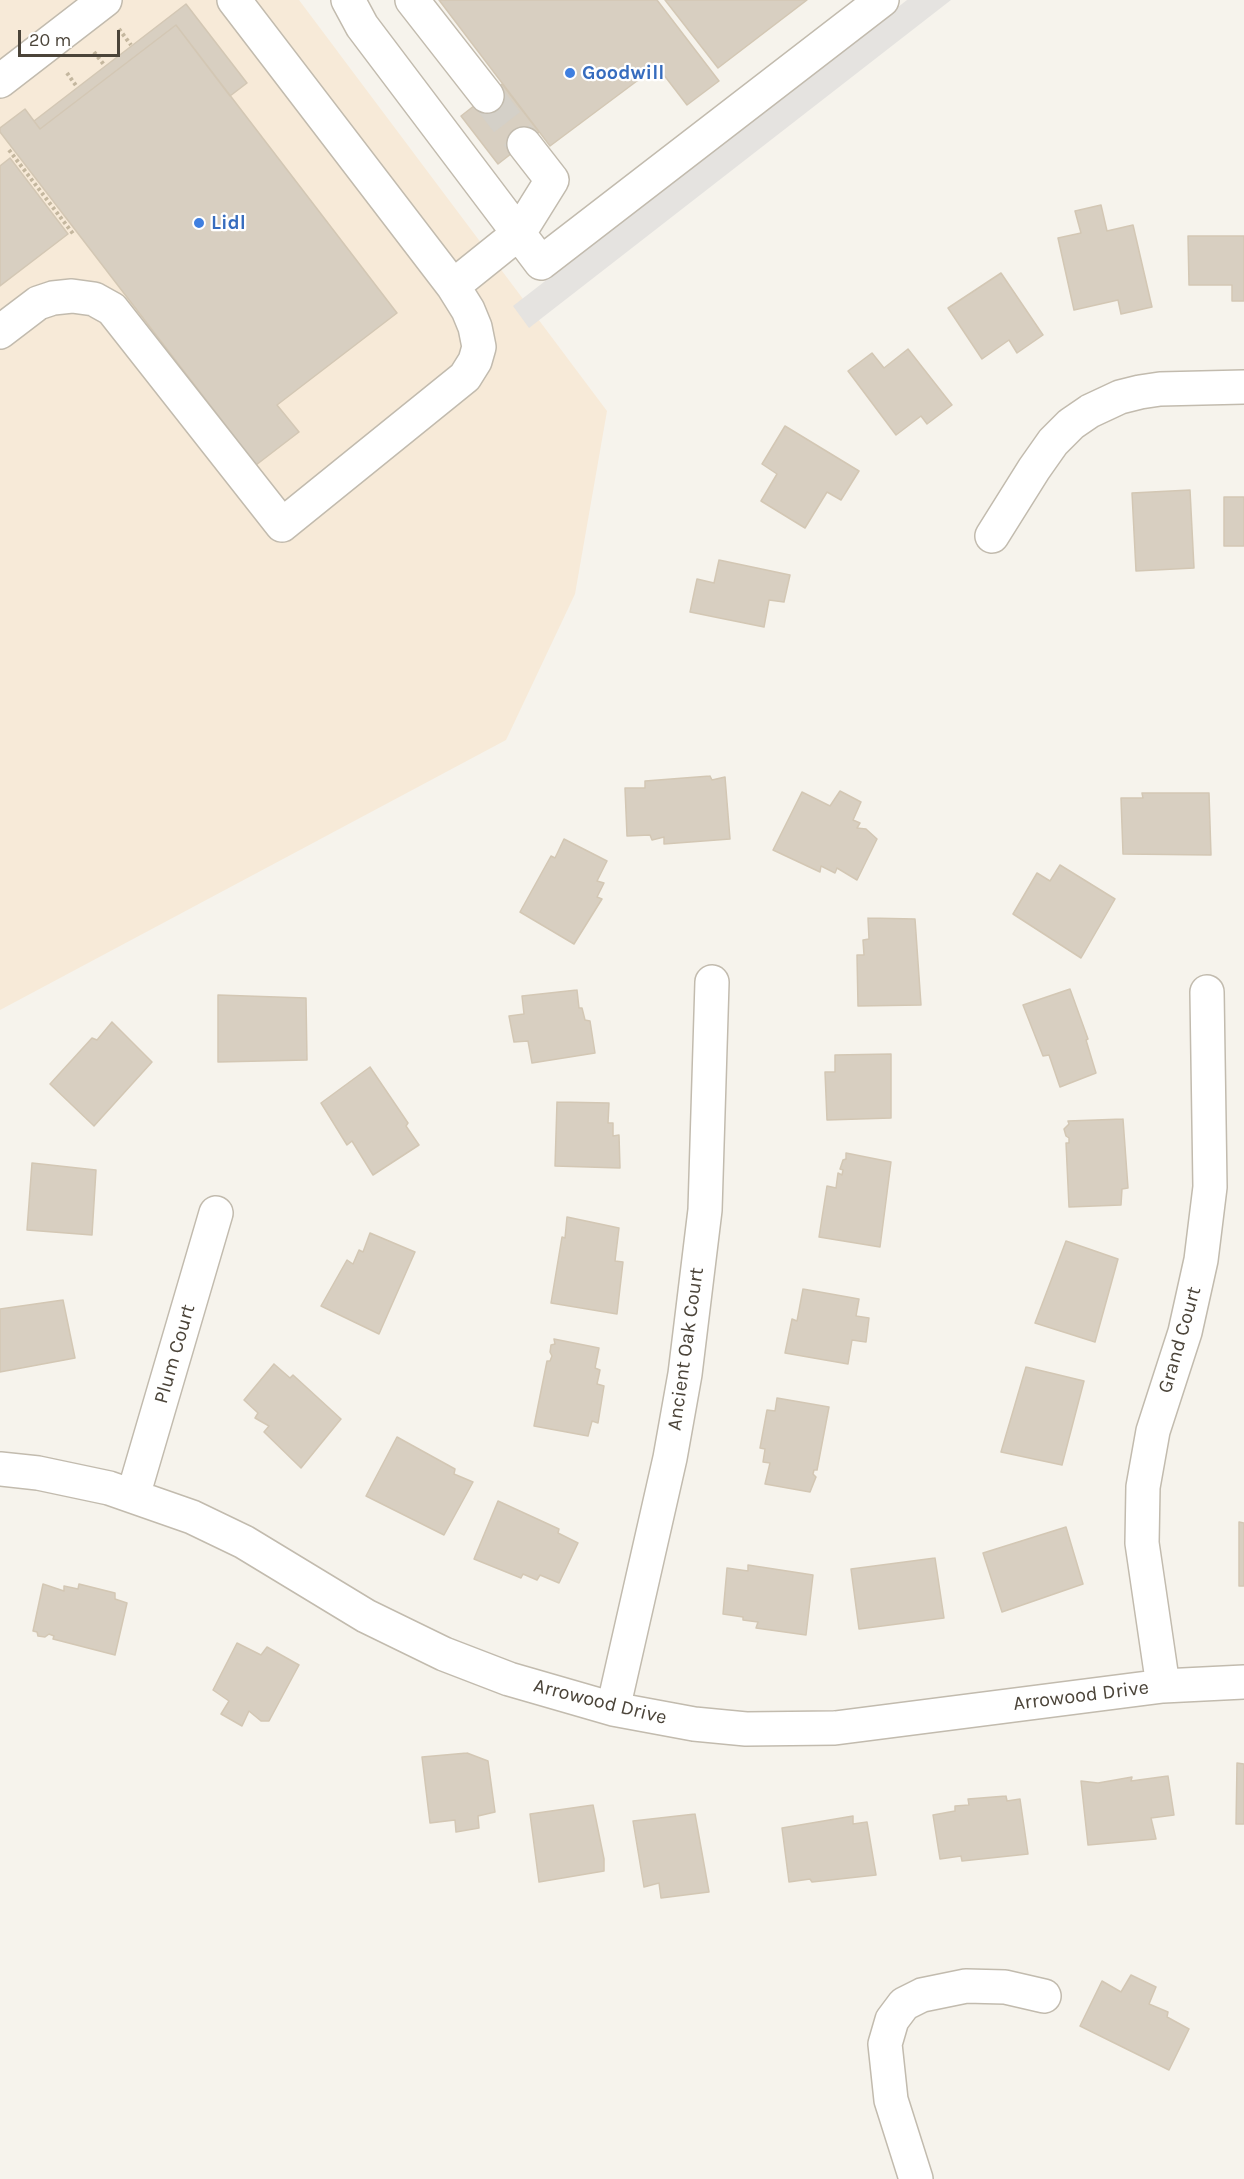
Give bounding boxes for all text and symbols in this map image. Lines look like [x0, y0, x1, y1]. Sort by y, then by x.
scale bar [21, 18, 123, 56]
text: 20 m [29, 29, 71, 51]
place label: Goodwill [582, 61, 664, 85]
marker: Goodwill [563, 66, 577, 80]
place label: Lidl [211, 211, 246, 235]
marker: Lidl [192, 216, 206, 230]
street label: Ancient Oak Court [663, 1266, 709, 1432]
street label: Grand Court [1153, 1284, 1207, 1396]
street label: Plum Court [149, 1302, 201, 1406]
street label: Arrowood Drive [531, 1674, 669, 1730]
street label: Arrowood Drive [1012, 1676, 1150, 1716]

